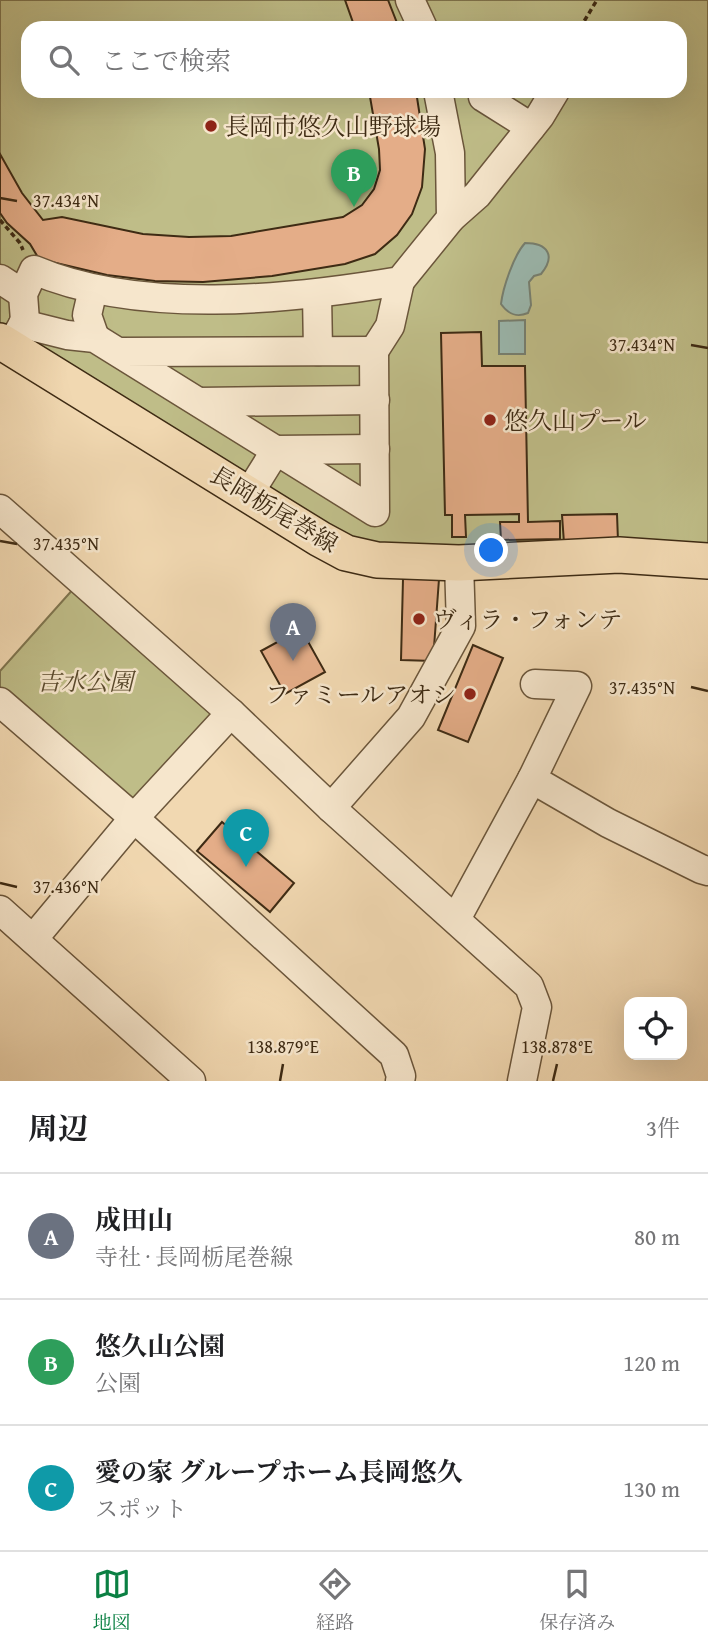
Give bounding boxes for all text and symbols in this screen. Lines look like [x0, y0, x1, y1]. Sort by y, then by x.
search box [21, 21, 687, 98]
icon: search [45, 41, 83, 79]
text: ここで検索 [101, 41, 231, 80]
place label: 長岡市悠久山野球場 [225, 109, 441, 144]
marker: 長岡市悠久山野球場 [203, 118, 219, 134]
pin: B [331, 149, 377, 207]
text: 37.434°N [33, 187, 99, 214]
text: 37.434°N [609, 331, 675, 358]
place label: 悠久山プール [504, 403, 647, 438]
marker: 悠久山プール [482, 412, 498, 428]
street label: 長岡栃尾巻線 [203, 457, 345, 561]
text: 37.435°N [33, 530, 99, 557]
your location [474, 533, 508, 567]
place label: ヴィラ・フォンテ [433, 602, 622, 637]
pin: A [270, 603, 316, 661]
marker: ヴィラ・フォンテ [411, 611, 427, 627]
park label: 吉水公園 [37, 664, 137, 699]
text: 37.435°N [609, 674, 675, 701]
place label: ファミールアオシ [265, 677, 456, 712]
marker: ファミールアオシ [462, 686, 478, 702]
pin: C [223, 809, 269, 867]
text: 37.436°N [33, 873, 99, 900]
map controls [624, 997, 687, 1060]
button: locate [624, 997, 687, 1060]
text: 138.879°E [247, 1033, 319, 1060]
text: 138.878°E [521, 1033, 593, 1060]
text: 周辺 [28, 1106, 88, 1150]
text: 3件 [646, 1111, 680, 1144]
text: 成田山 [95, 1200, 173, 1239]
text: A [44, 1220, 58, 1253]
text: 80 m [634, 1220, 680, 1253]
text: 寺社 · 長岡栃尾巻線 [95, 1240, 293, 1273]
text: 悠久山公園 [95, 1326, 225, 1365]
text: B [44, 1346, 58, 1379]
text: 120 m [623, 1346, 680, 1379]
text: 公園 [95, 1366, 141, 1399]
text: 愛の家 グループホーム長岡悠久 [95, 1452, 463, 1491]
text: C [44, 1472, 58, 1505]
text: 130 m [623, 1472, 680, 1505]
text: スポット [95, 1492, 187, 1525]
tab: 地図 [93, 1565, 131, 1636]
tab: 経路 [316, 1565, 354, 1636]
tab: 保存済み [539, 1565, 615, 1636]

